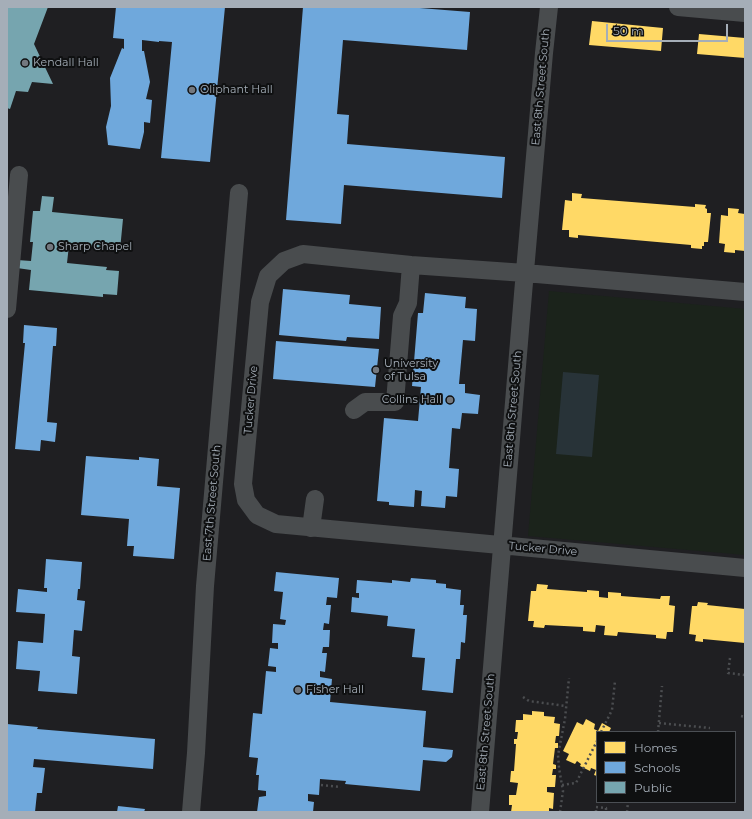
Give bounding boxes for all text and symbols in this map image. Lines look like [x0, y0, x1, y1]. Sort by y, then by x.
scale bar [608, 16, 730, 42]
text: 50 m [613, 23, 644, 38]
street label: East 8th Street South [529, 28, 553, 146]
place label: Kendall Hall [33, 56, 99, 70]
marker: Kendall Hall [20, 58, 30, 68]
place label: Oliphant Hall [200, 83, 273, 97]
marker: Oliphant Hall [187, 85, 197, 95]
place label: Sharp Chapel [58, 240, 132, 254]
marker: Sharp Chapel [45, 242, 55, 252]
street label: East 8th Street South [501, 350, 525, 468]
place label: University of Tulsa [384, 357, 438, 383]
street label: Tucker Drive [241, 365, 261, 435]
marker: University of Tulsa [371, 365, 381, 375]
place label: Collins Hall [382, 393, 442, 407]
marker: Collins Hall [445, 395, 455, 405]
street label: East 7th Street South [200, 444, 224, 562]
street label: Tucker Drive [508, 539, 578, 559]
street label: East 8th Street South [474, 673, 498, 791]
place label: Fisher Hall [306, 683, 364, 697]
marker: Fisher Hall [293, 685, 303, 695]
legend [596, 731, 736, 803]
text: Homes [634, 740, 677, 755]
text: Schools [634, 760, 680, 775]
text: Public [634, 780, 672, 795]

